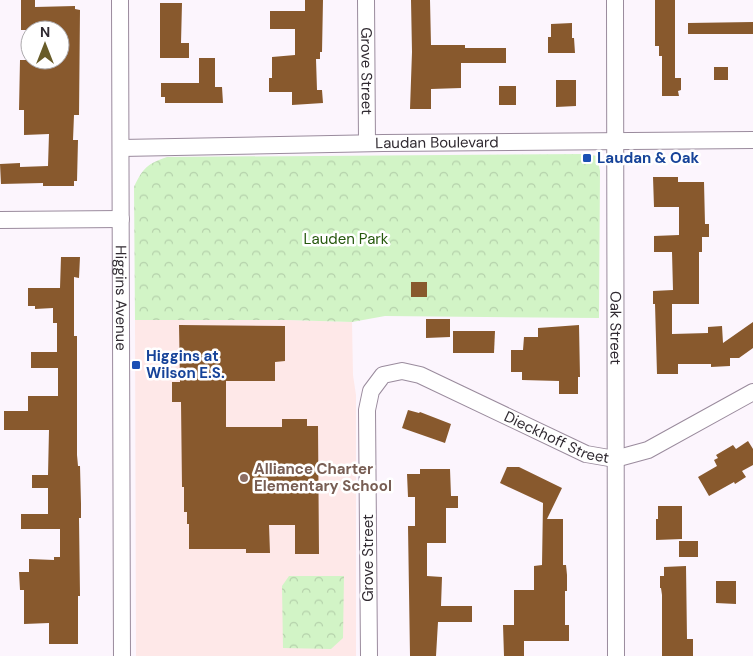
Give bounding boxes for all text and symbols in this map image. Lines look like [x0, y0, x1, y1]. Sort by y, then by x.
north arrow [20, 20, 70, 70]
text: N [40, 23, 50, 41]
street label: Grove Street [356, 27, 377, 115]
street label: Laudan Boulevard [375, 132, 499, 153]
place label: Laudan & Oak [597, 148, 700, 168]
marker: Laudan & Oak [581, 152, 593, 164]
park label: Lauden Park [304, 229, 389, 249]
street label: Higgins Avenue [111, 245, 131, 351]
street label: Oak Street [605, 291, 626, 365]
place label: Higgins at Wilson E.S. [146, 346, 225, 383]
marker: Higgins at Wilson E.S. [130, 359, 142, 371]
street label: Dieckhoff Street [501, 406, 611, 468]
place label: Alliance Charter Elementary School [254, 459, 392, 496]
marker: Alliance Charter Elementary School [238, 472, 250, 484]
street label: Grove Street [358, 514, 378, 602]

